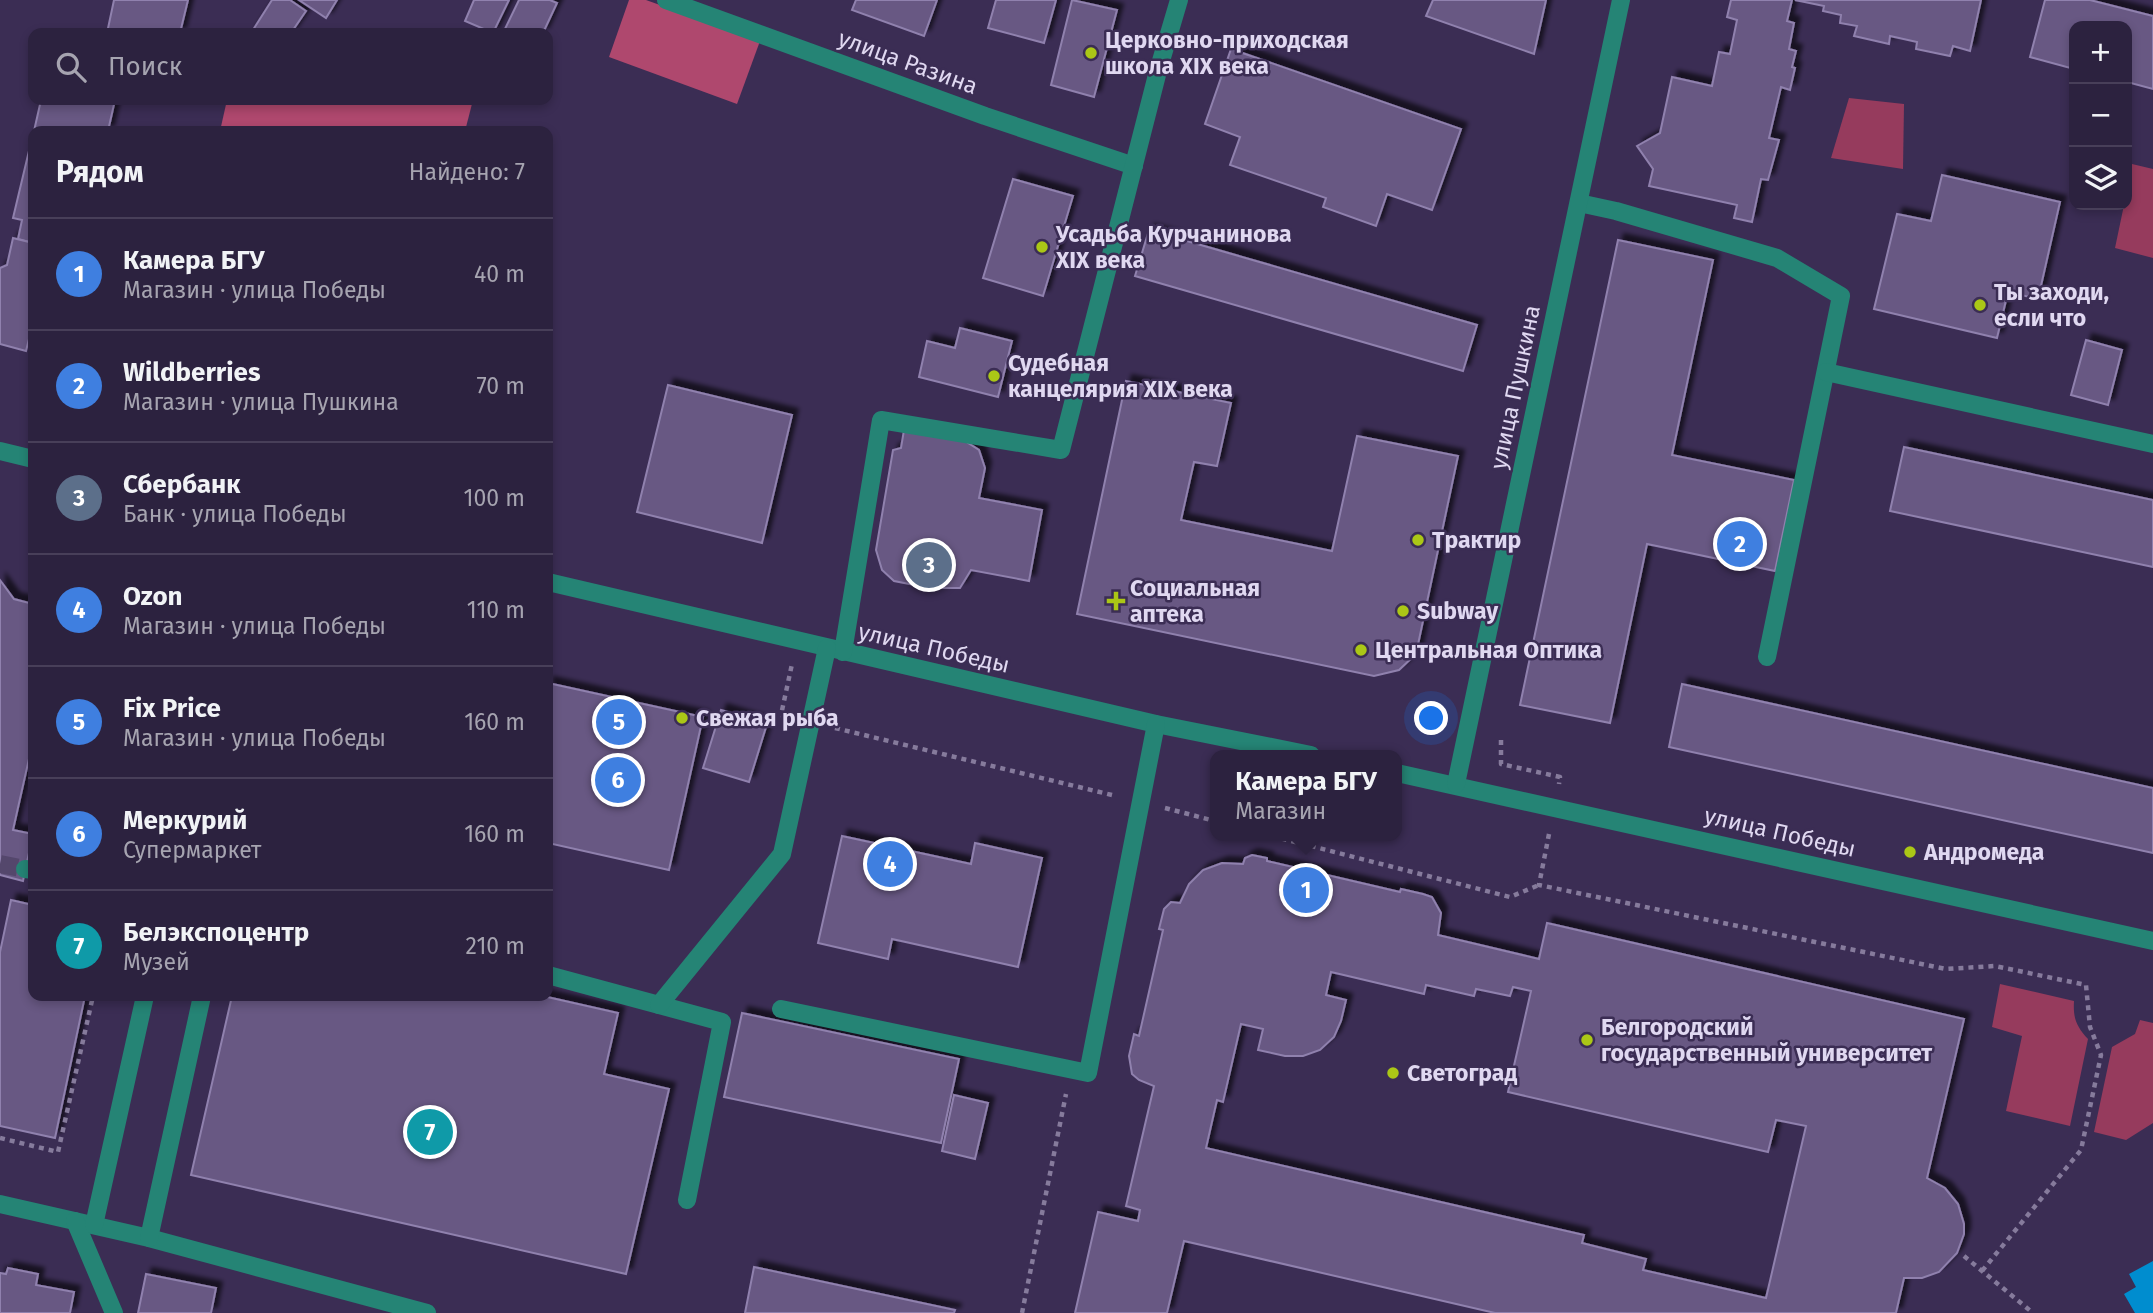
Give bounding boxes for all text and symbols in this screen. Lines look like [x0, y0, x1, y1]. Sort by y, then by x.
map controls [2069, 21, 2132, 210]
button: + [2069, 21, 2132, 84]
street label: улица Разина [835, 24, 981, 100]
place label: Церковно-приходская школа XIX века [1105, 26, 1349, 80]
search box [28, 28, 553, 105]
marker: Церковно-приходская школа XIX века [1083, 45, 1099, 61]
icon: search [52, 48, 90, 86]
text: Поиск [108, 51, 182, 82]
button: − [2069, 84, 2132, 147]
button: layers [2069, 147, 2132, 210]
text: Рядом [56, 154, 144, 190]
text: Найдено: 7 [409, 158, 525, 186]
place label: Усадьба Курчанинова XIX века [1055, 220, 1292, 274]
marker: Усадьба Курчанинова XIX века [1034, 239, 1050, 255]
text: Камера БГУ [123, 245, 264, 276]
text: 1 [74, 260, 84, 288]
text: 40 m [474, 260, 525, 288]
text: Магазин · улица Победы [123, 276, 386, 304]
place label: Ты заходи, если что [1994, 278, 2109, 332]
marker: Ты заходи, если что [1972, 297, 1988, 313]
street label: улица Пушкина [1484, 302, 1546, 472]
place label: Судебная канцелярия XIX века [1008, 349, 1233, 403]
text: Wildberries [123, 357, 261, 388]
marker: Судебная канцелярия XIX века [986, 368, 1002, 384]
text: 2 [73, 372, 85, 400]
text: 70 m [476, 372, 525, 400]
text: Магазин · улица Пушкина [123, 388, 399, 416]
text: Сбербанк [123, 469, 241, 500]
text: 3 [73, 484, 85, 512]
text: 100 m [464, 484, 525, 512]
text: Банк · улица Победы [123, 500, 347, 528]
pin: 2 [1717, 518, 1763, 570]
place label: Трактир [1432, 526, 1521, 554]
marker: Трактир [1410, 532, 1426, 548]
pin: 3 [906, 539, 952, 591]
place label: Социальная аптека [1130, 574, 1260, 628]
text: Ozon [123, 581, 183, 612]
marker: Социальная аптека [1108, 593, 1124, 609]
text: 4 [73, 596, 86, 624]
text: 110 m [467, 596, 525, 624]
place label: Subway [1417, 597, 1499, 625]
marker: Subway [1395, 603, 1411, 619]
text: Магазин · улица Победы [123, 612, 386, 640]
street label: улица Победы [856, 617, 1012, 679]
place label: Центральная Оптика [1375, 636, 1602, 664]
marker: Центральная Оптика [1353, 642, 1369, 658]
text: Fix Price [123, 693, 221, 724]
pin: 5 [596, 696, 642, 748]
your location [1414, 701, 1448, 735]
place label: Свежая рыба [696, 704, 839, 732]
text: 5 [73, 708, 85, 736]
text: 160 m [464, 708, 525, 736]
marker: Свежая рыба [674, 710, 690, 726]
text: Магазин · улица Победы [123, 724, 386, 752]
popup [1210, 750, 1402, 841]
pin: 6 [595, 754, 641, 806]
text: Камера БГУ [1235, 766, 1377, 797]
text: Магазин [1235, 797, 1326, 825]
street label: улица Победы [1702, 801, 1858, 863]
text: Меркурий [123, 805, 247, 836]
text: 6 [73, 820, 85, 848]
text: 160 m [464, 820, 525, 848]
text: Супермаркет [123, 836, 261, 864]
pin: 4 [867, 838, 913, 890]
place label: Андромеда [1923, 838, 2044, 866]
marker: Андромеда [1902, 844, 1918, 860]
pin: 1 [1283, 864, 1329, 916]
text: Белэкспоцентр [123, 917, 309, 948]
text: 7 [74, 932, 84, 960]
text: 210 m [466, 932, 525, 960]
text: Музей [123, 948, 190, 976]
place label: Белгородский государственный университет [1601, 1013, 1932, 1067]
marker: Белгородский государственный университет [1579, 1032, 1595, 1048]
place label: Светоград [1407, 1059, 1517, 1087]
marker: Светоград [1385, 1065, 1401, 1081]
pin: 7 [407, 1106, 453, 1158]

